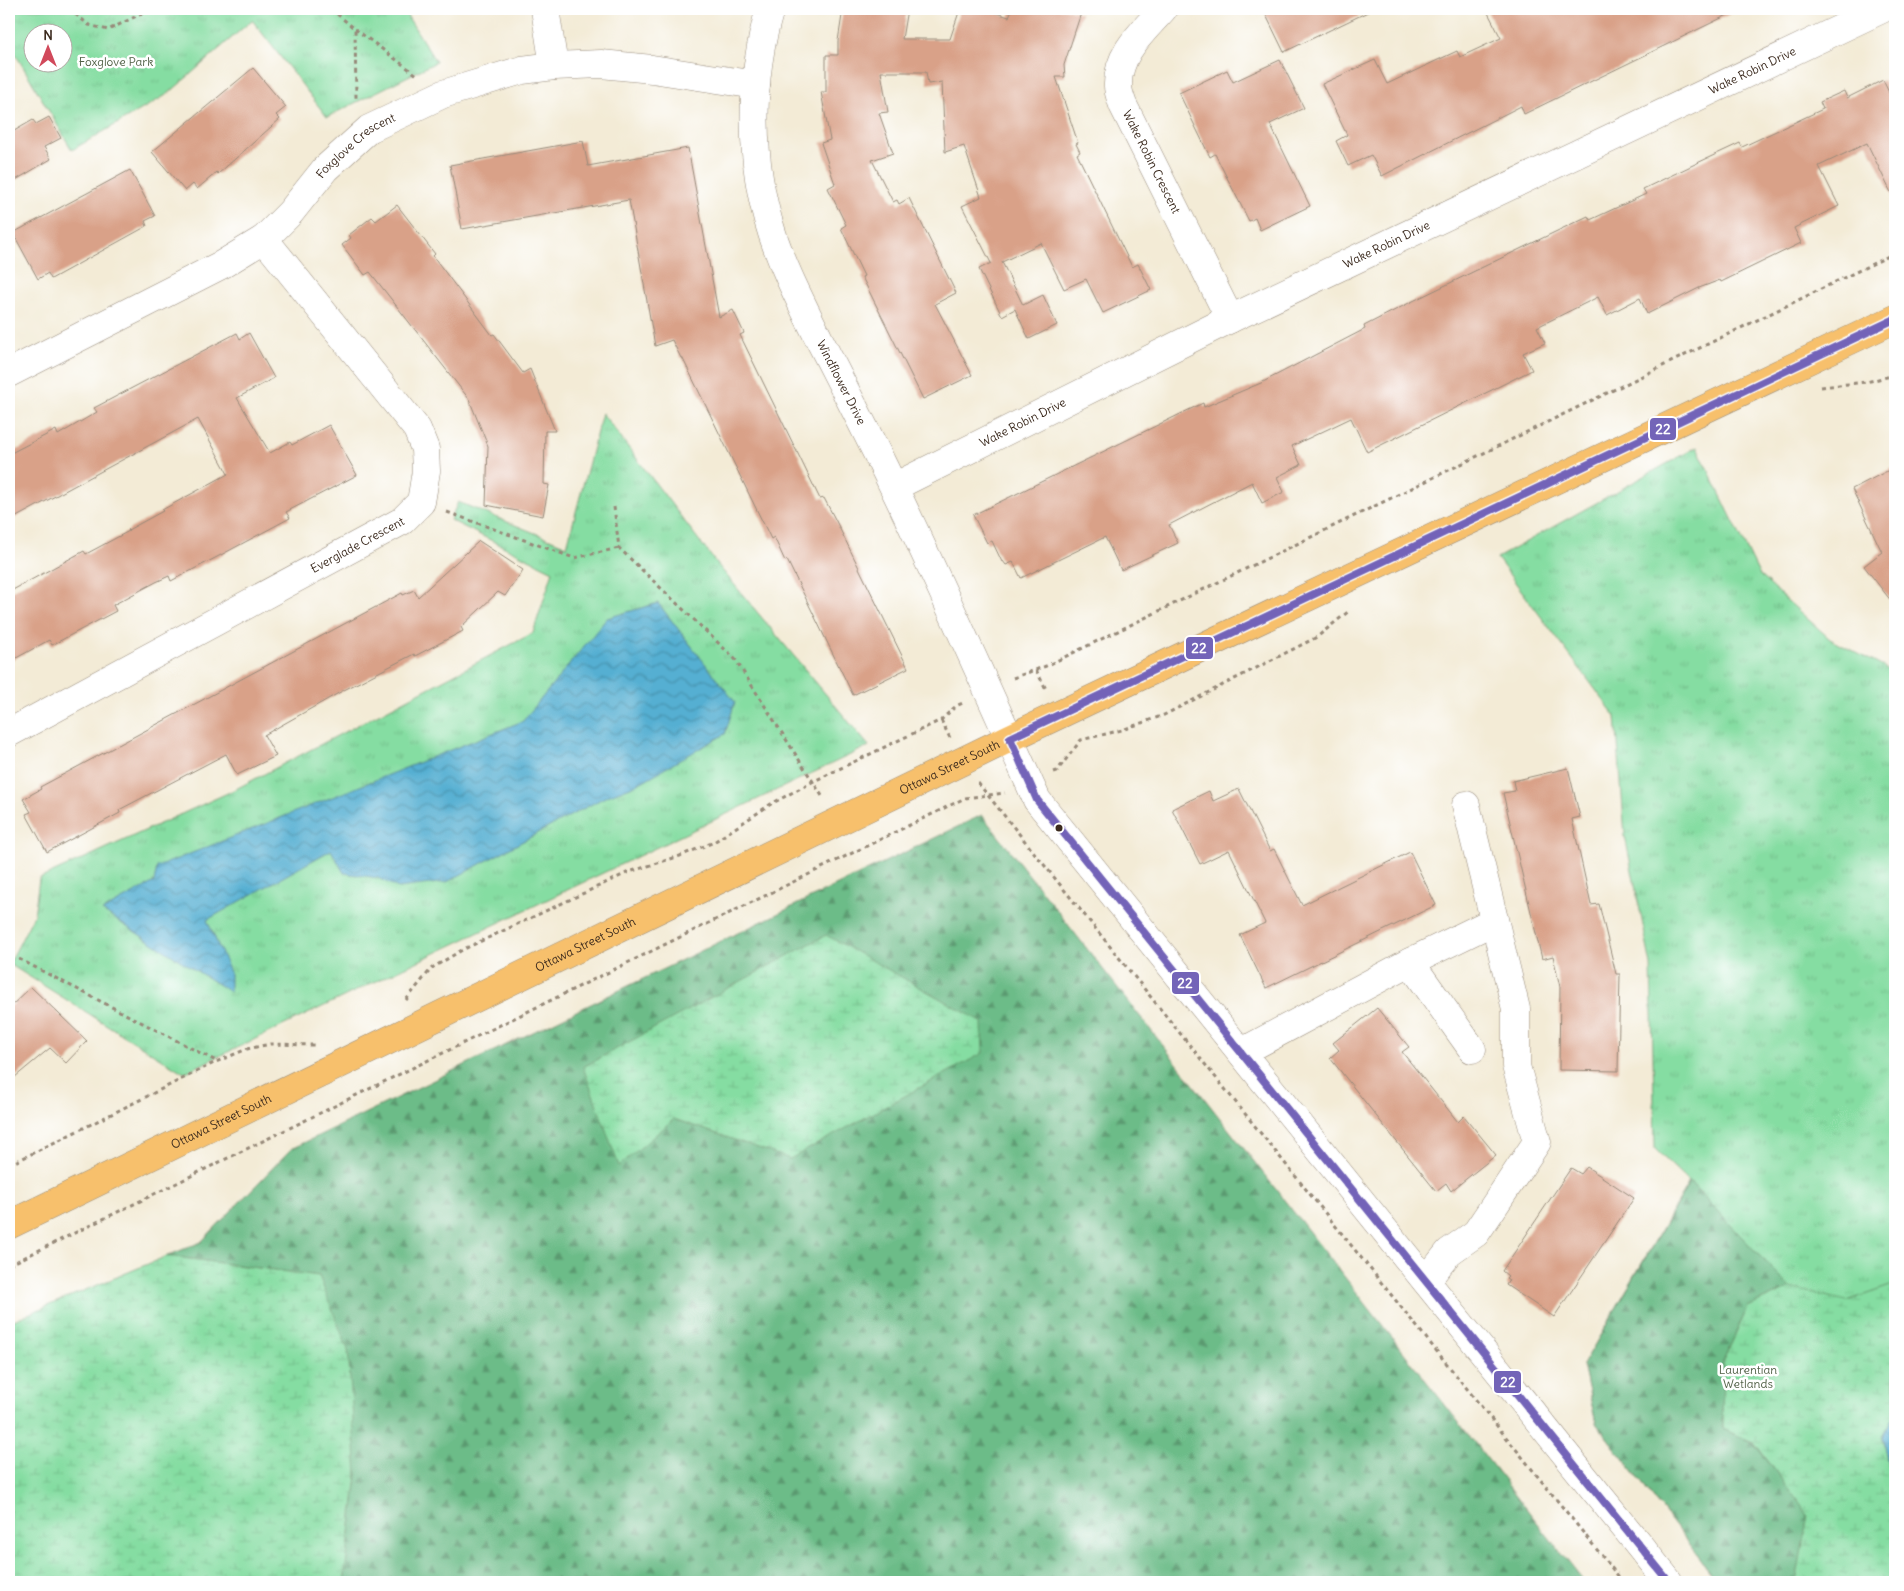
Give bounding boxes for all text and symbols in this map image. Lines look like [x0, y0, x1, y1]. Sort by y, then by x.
north arrow [22, 22, 72, 72]
text: N [43, 26, 53, 44]
street label: Wake Robin Drive [1706, 43, 1798, 97]
park label: Foxglove Park [79, 54, 153, 69]
street label: Wake Robin Crescent [1120, 107, 1184, 216]
street label: Foxglove Crescent [313, 110, 397, 181]
street label: Wake Robin Drive [1340, 217, 1432, 271]
street label: Windflower Drive [814, 337, 869, 427]
street label: Wake Robin Drive [977, 394, 1068, 450]
line badge: 22 [1649, 417, 1677, 441]
text: 22 [1655, 420, 1671, 438]
street label: Everglade Crescent [308, 513, 407, 576]
line badge: 22 [1185, 636, 1214, 660]
text: 22 [1191, 639, 1207, 657]
street label: Ottawa Street South [897, 736, 1002, 798]
unlabelled marker [1054, 823, 1064, 833]
street label: Ottawa Street South [533, 913, 638, 975]
line badge: 22 [1171, 971, 1200, 995]
text: 22 [1177, 974, 1193, 992]
street label: Ottawa Street South [168, 1091, 274, 1152]
park label: Laurentian Wetlands [1719, 1362, 1777, 1391]
line badge: 22 [1493, 1370, 1522, 1394]
text: 22 [1500, 1373, 1516, 1391]

